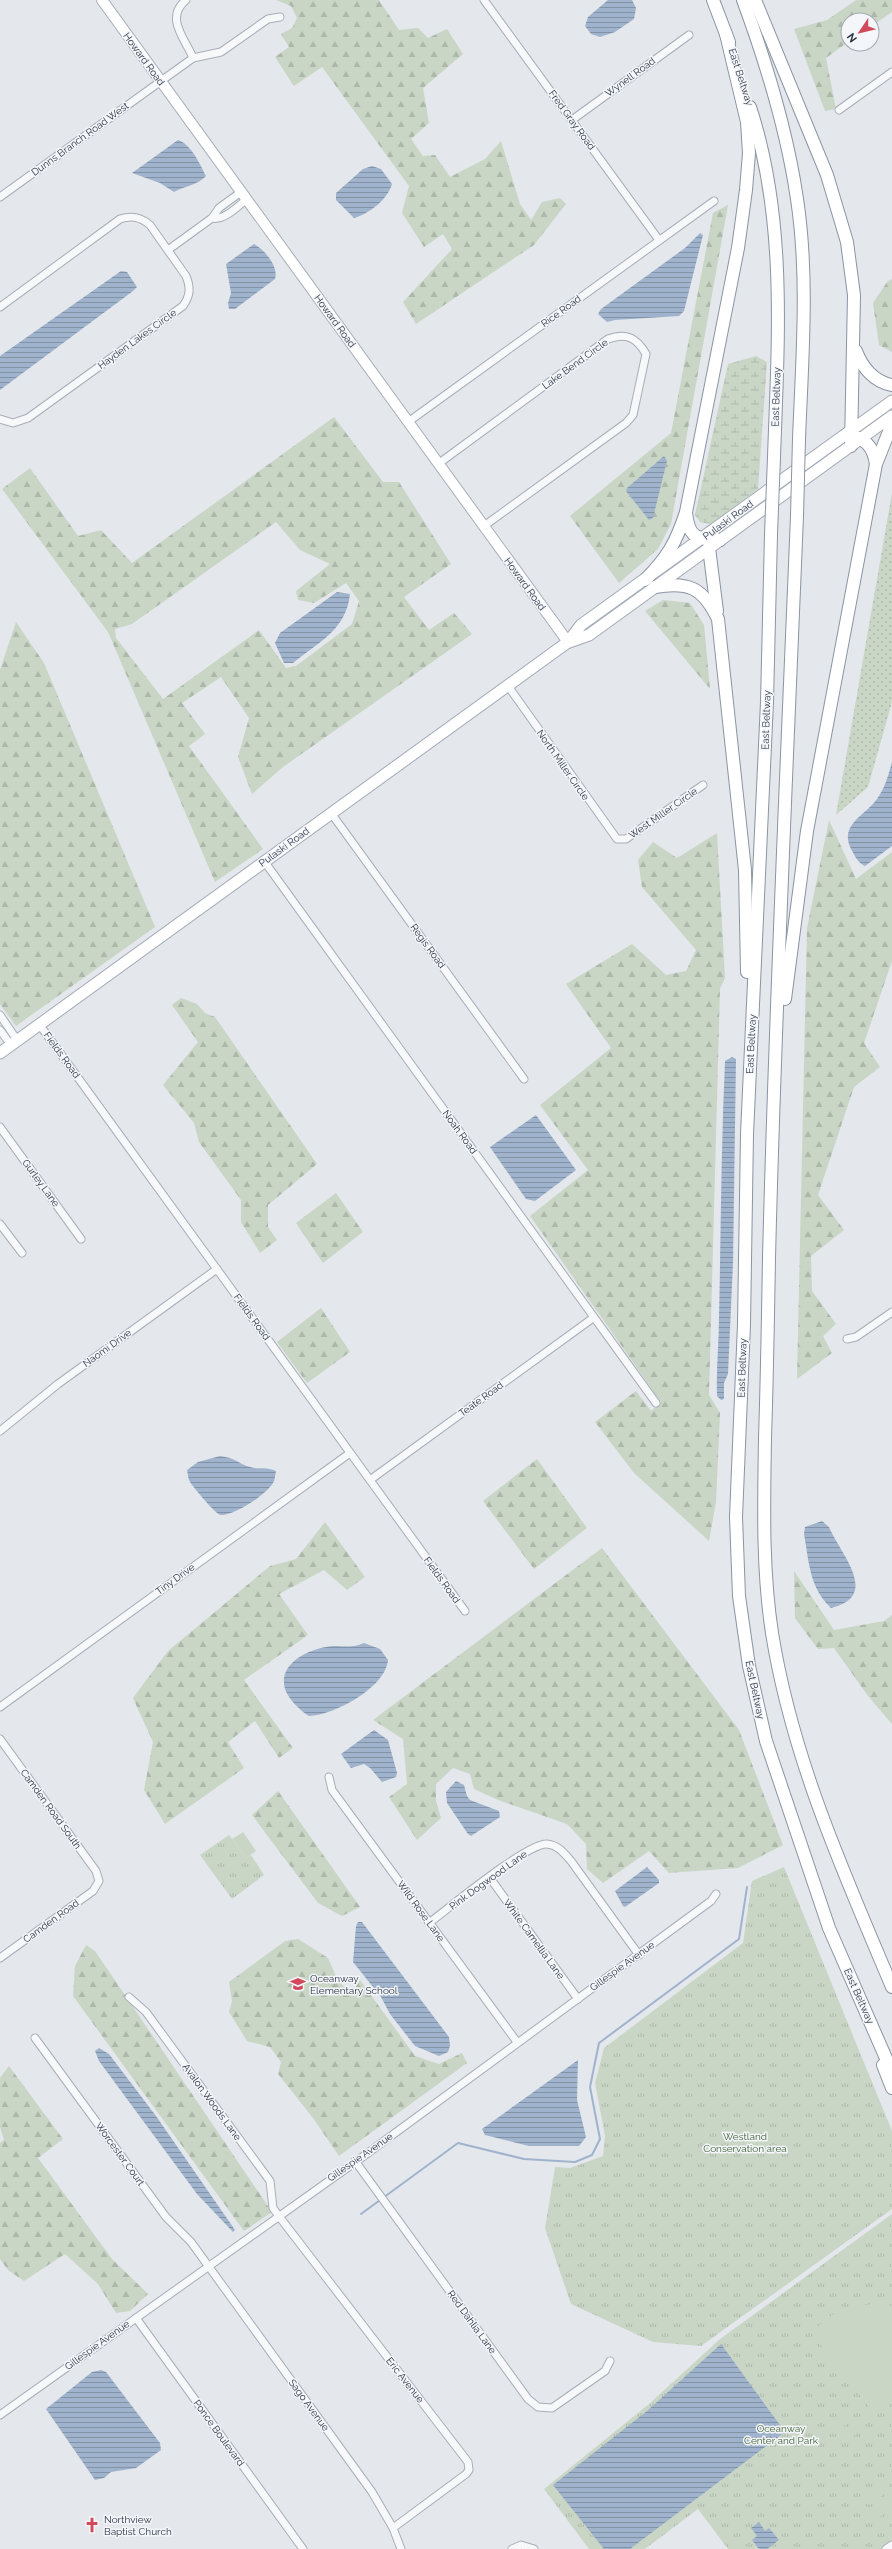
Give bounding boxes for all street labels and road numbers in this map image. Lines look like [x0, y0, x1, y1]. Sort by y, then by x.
street label: Howard Road [121, 30, 167, 88]
street label: East Beltway [727, 47, 756, 108]
street label: Wynell Road [603, 55, 657, 99]
street label: Fred Gray Road [547, 88, 597, 152]
street label: Dunns Branch Road West [29, 100, 131, 178]
street label: Howard Road [312, 292, 358, 350]
street label: Rice Road [539, 293, 583, 329]
street label: Hayden Lakes Circle [96, 307, 179, 371]
street label: Lake Bend Circle [540, 336, 610, 391]
street label: East Beltway [769, 366, 783, 427]
street label: Pulaski Road [701, 498, 755, 542]
street label: Howard Road [502, 555, 548, 613]
street label: East Beltway [759, 689, 773, 750]
street label: North Miller Circle [535, 728, 591, 802]
street label: West Miller Circle [627, 785, 699, 841]
street label: Pulaski Road [257, 825, 311, 869]
street label: Regis Road [408, 922, 448, 970]
street label: East Beltway [744, 1013, 758, 1074]
street label: Fields Road [42, 1030, 82, 1080]
street label: Noah Road [440, 1108, 480, 1156]
street label: Gurley Lane [20, 1157, 62, 1209]
street label: Fields Road [232, 1292, 272, 1342]
street label: Naomi Drive [81, 1327, 133, 1369]
street label: East Beltway [735, 1337, 749, 1398]
street label: Teate Road [457, 1379, 505, 1419]
street label: Fields Road [422, 1555, 462, 1605]
street label: Tiny Drive [153, 1561, 197, 1597]
street label: East Beltway [743, 1660, 767, 1721]
street label: Camden Road South [18, 1767, 84, 1851]
street label: Pink Dogwood Lane [447, 1848, 529, 1912]
street label: Wild Rose Lane [395, 1878, 447, 1944]
street label: Camden Road [21, 1897, 81, 1945]
street label: White Camellia Lane [501, 1897, 567, 1981]
street label: Gillespie Avenue [588, 1939, 656, 1993]
street label: East Beltway [842, 1967, 876, 2026]
street label: Avalon Woods Lane [180, 2062, 244, 2143]
street label: Worcester Court [93, 2120, 147, 2188]
street label: Gillespie Avenue [325, 2130, 395, 2184]
street label: Red Dahlia Lane [445, 2288, 499, 2356]
street label: Gillespie Avenue [63, 2318, 131, 2372]
street label: Eric Avenue [384, 2355, 426, 2405]
street label: Sago Avenue [287, 2377, 331, 2433]
street label: Ponce Boulevard [191, 2398, 247, 2468]

